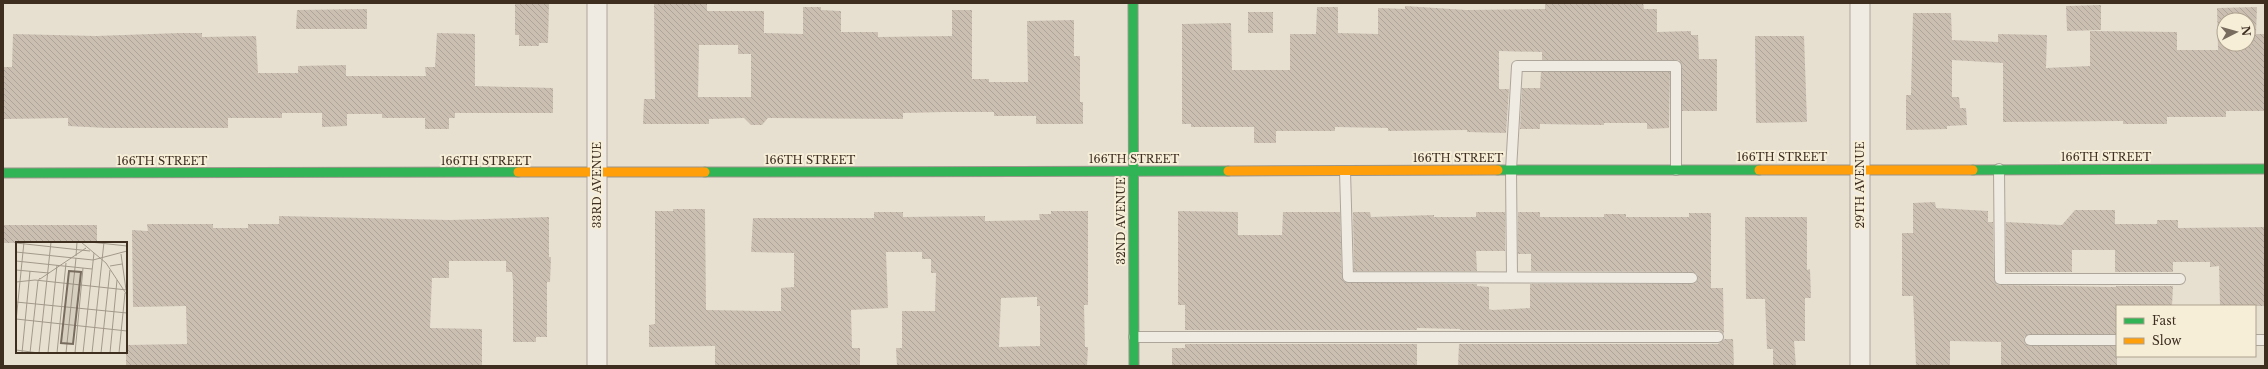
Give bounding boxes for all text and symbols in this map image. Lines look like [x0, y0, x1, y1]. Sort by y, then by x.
north arrow [2216, 12, 2256, 52]
text: N [2238, 25, 2254, 37]
street label: 29TH AVENUE [1853, 141, 1867, 229]
street label: 33RD AVENUE [590, 142, 604, 228]
street label: 166TH STREET [1737, 150, 1827, 164]
street label: 166TH STREET [2061, 150, 2151, 164]
street label: 166TH STREET [1413, 151, 1503, 165]
street label: 166TH STREET [1089, 152, 1179, 166]
street label: 166TH STREET [765, 153, 855, 167]
street label: 166TH STREET [117, 154, 207, 168]
street label: 166TH STREET [441, 154, 531, 168]
street label: 32ND AVENUE [1114, 177, 1128, 265]
inset map [16, 242, 127, 353]
legend [2116, 305, 2256, 357]
text: Fast [2152, 313, 2177, 328]
text: Slow [2152, 333, 2182, 348]

